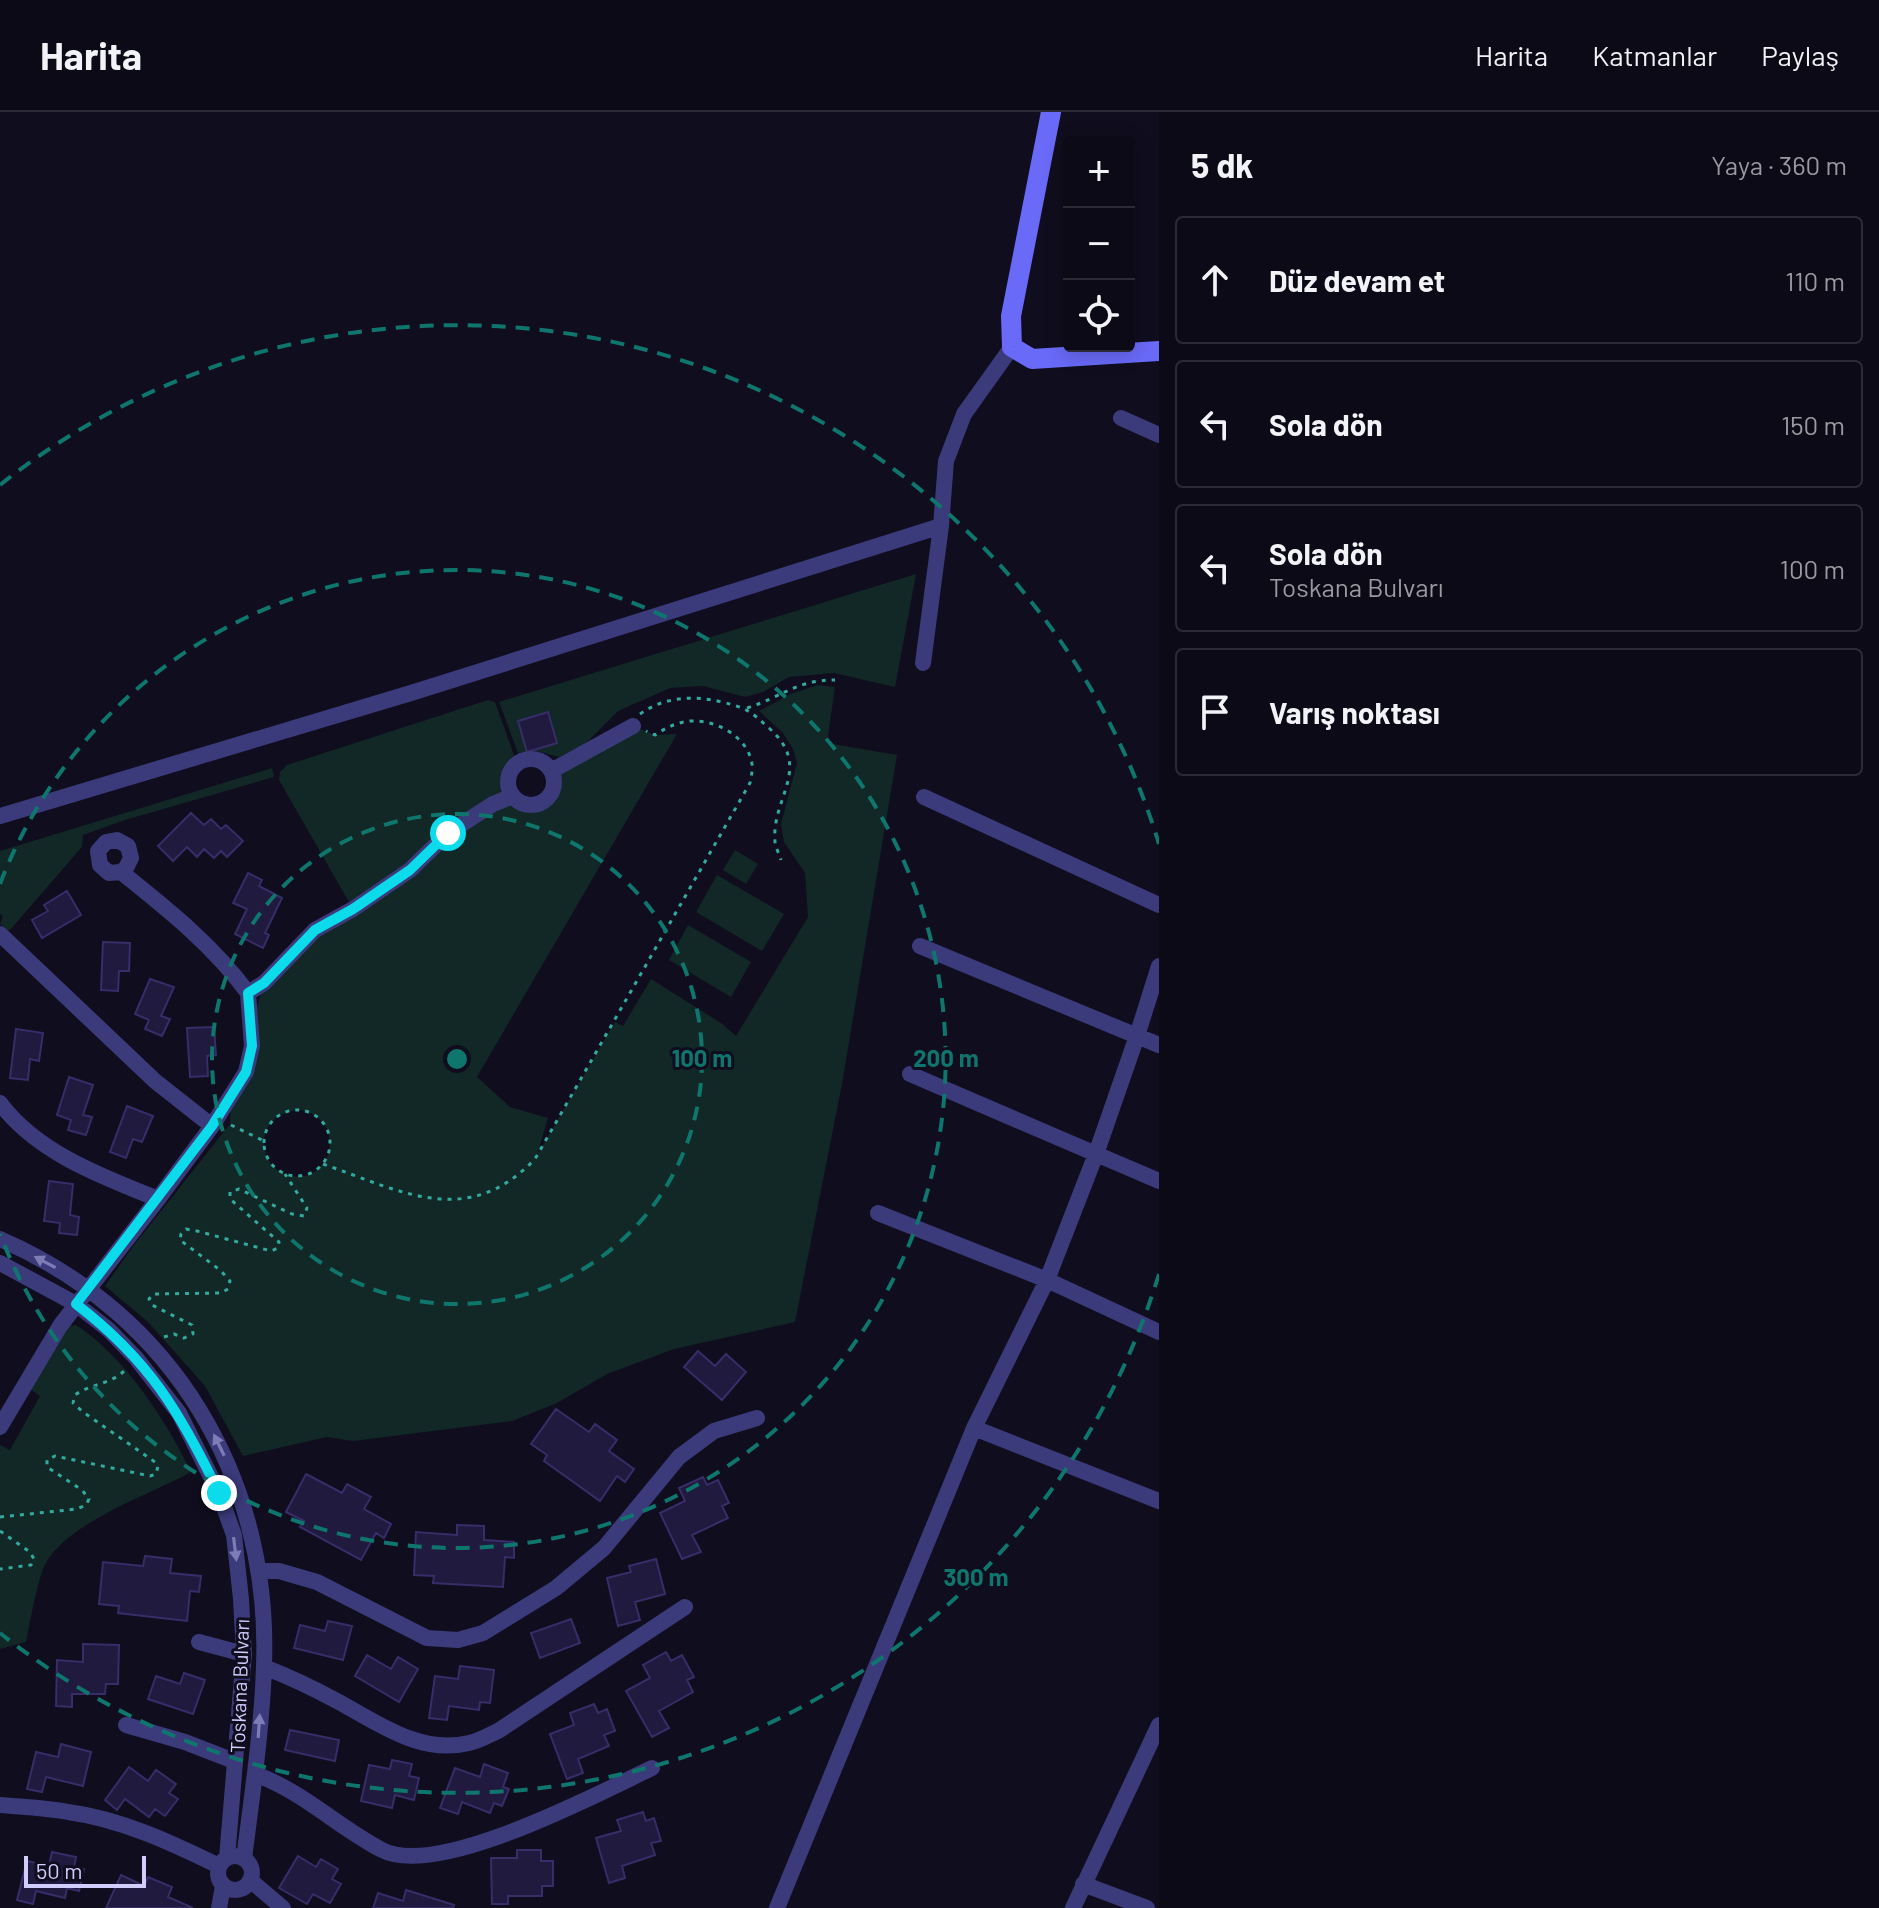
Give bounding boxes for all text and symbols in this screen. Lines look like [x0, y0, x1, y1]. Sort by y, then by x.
text: Harita [40, 32, 142, 78]
text: Harita [1475, 38, 1548, 72]
text: Katmanlar [1592, 38, 1717, 72]
text: Paylaş [1761, 38, 1839, 72]
map controls [1063, 136, 1135, 352]
button: + [1063, 136, 1135, 208]
text: 5 dk [1191, 144, 1254, 185]
text: Yaya · 360 m [1711, 149, 1847, 180]
button: − [1063, 208, 1135, 280]
icon: ahead [1193, 258, 1237, 302]
text: Düz devam et [1269, 262, 1445, 298]
text: 110 m [1785, 265, 1845, 296]
button: locate [1063, 280, 1135, 352]
icon: left [1193, 402, 1237, 446]
text: Sola dön [1269, 406, 1383, 442]
text: 150 m [1781, 409, 1845, 440]
text: Sola dön [1269, 535, 1383, 571]
icon: left [1193, 546, 1237, 590]
text: 100 m [1780, 553, 1845, 584]
text: Toskana Bulvarı [1269, 571, 1443, 602]
icon: arrive [1193, 690, 1237, 734]
text: Varış noktası [1269, 694, 1440, 730]
route start [430, 815, 466, 851]
text: 100 m [672, 1043, 732, 1072]
text: 200 m [913, 1043, 979, 1072]
centre of rings [443, 1045, 471, 1073]
one-way arrow [34, 1256, 57, 1269]
one-way arrow [212, 1434, 226, 1457]
route end [201, 1475, 237, 1511]
one-way arrow [229, 1537, 242, 1562]
text: 300 m [943, 1562, 1009, 1591]
street label: Toskana Bulvarı [225, 1619, 253, 1753]
one-way arrow [253, 1713, 266, 1738]
scale bar [24, 1852, 146, 1888]
text: 50 m [36, 1857, 82, 1883]

